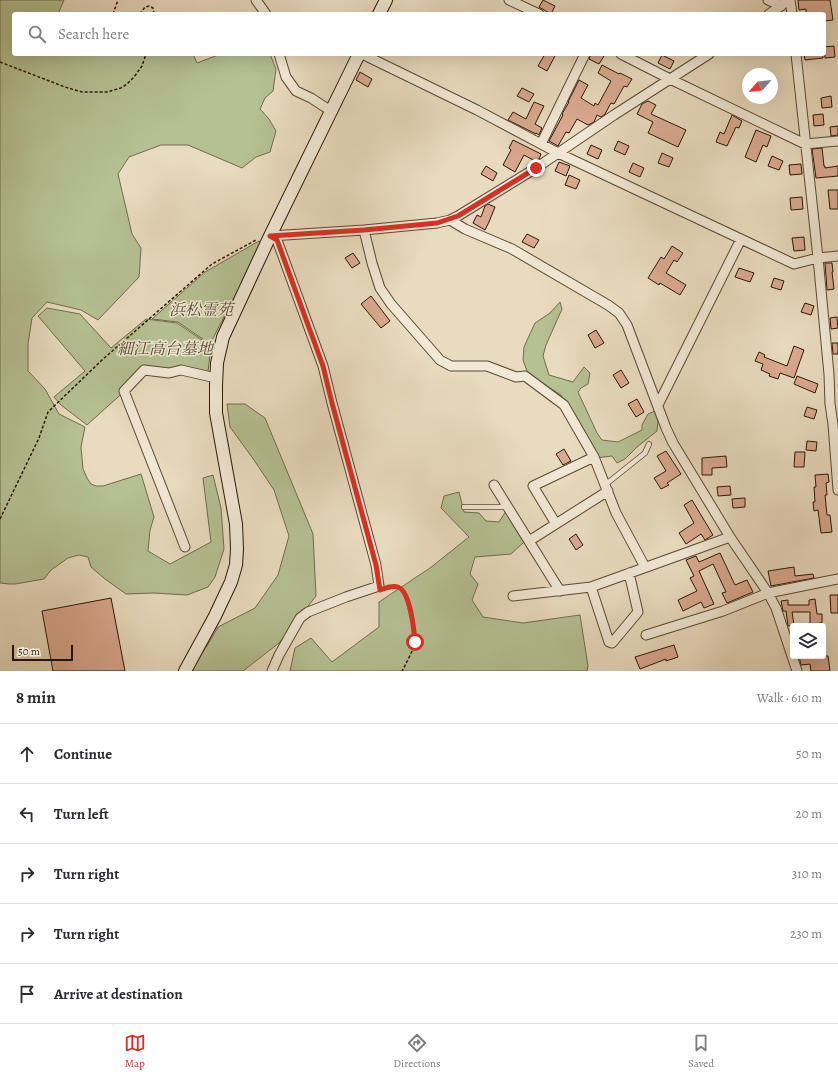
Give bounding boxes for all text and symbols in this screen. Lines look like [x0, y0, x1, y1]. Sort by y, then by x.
search box [12, 12, 826, 56]
icon: search [26, 23, 48, 45]
text: Search here [58, 24, 129, 44]
north arrow [742, 68, 778, 104]
route end [527, 159, 545, 177]
park label: 浜松霊苑 [169, 299, 236, 321]
park label: 細江高台墓地 [117, 338, 215, 360]
map controls [790, 623, 826, 659]
button: layers [790, 623, 826, 659]
route start [406, 633, 424, 651]
scale bar [12, 643, 73, 662]
text: 50 m [18, 644, 40, 659]
text: 8 min [16, 686, 56, 709]
text: Walk · 610 m [757, 689, 822, 706]
icon: ahead [16, 743, 38, 765]
text: Continue [54, 744, 112, 764]
text: 50 m [796, 745, 822, 762]
icon: left [16, 803, 38, 825]
text: Turn left [54, 804, 109, 824]
text: 20 m [796, 805, 822, 822]
icon: right [16, 863, 38, 885]
text: Turn right [54, 864, 119, 884]
text: 310 m [792, 865, 822, 882]
icon: right [16, 923, 38, 945]
text: Turn right [54, 924, 119, 944]
text: 230 m [790, 925, 822, 942]
icon: arrive [16, 983, 38, 1005]
text: Arrive at destination [54, 984, 183, 1004]
tab: Map [124, 1032, 146, 1071]
tab: Directions [393, 1032, 441, 1071]
tab: Saved [688, 1032, 714, 1071]

